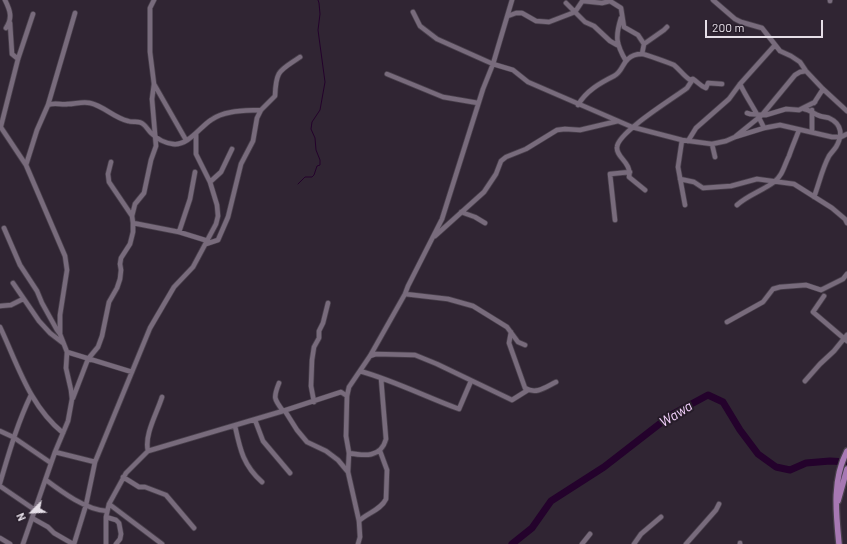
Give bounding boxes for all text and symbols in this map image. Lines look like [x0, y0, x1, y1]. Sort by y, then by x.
scale bar [707, 12, 825, 38]
text: 200 m [712, 20, 744, 34]
water label: Wawa [656, 397, 696, 431]
north arrow [12, 492, 52, 532]
text: N [13, 511, 28, 523]

